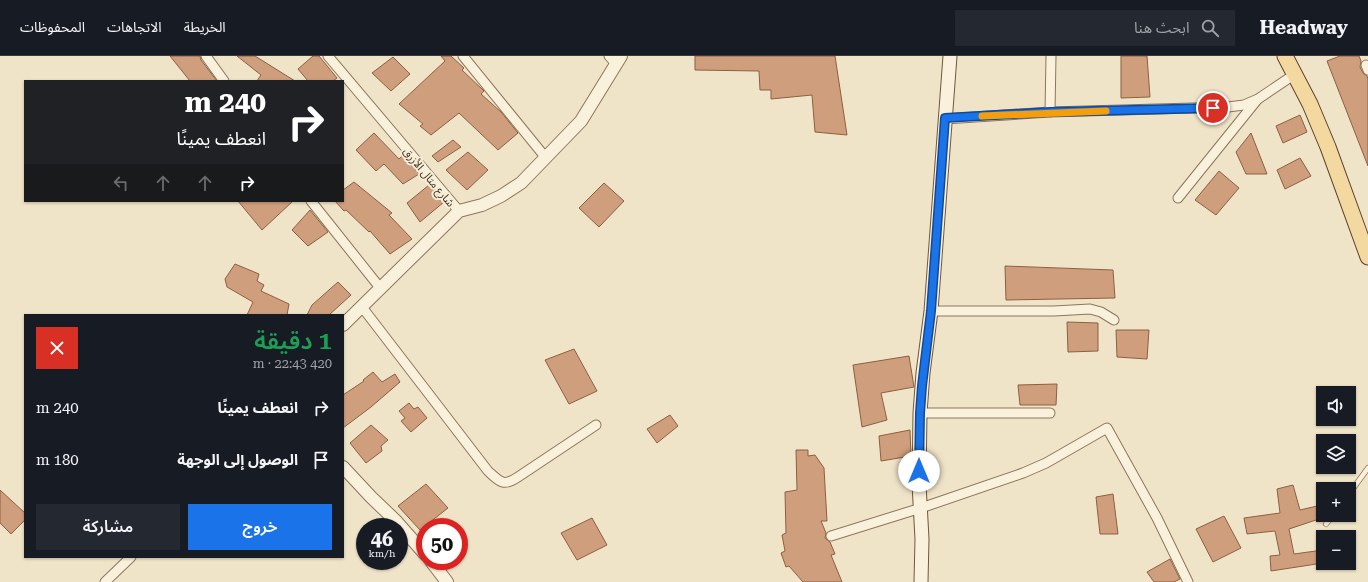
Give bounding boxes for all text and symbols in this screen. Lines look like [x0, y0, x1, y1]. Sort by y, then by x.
search box [955, 10, 1235, 46]
text: Headway [1259, 16, 1348, 39]
icon: search [1199, 17, 1221, 39]
text: المحفوظات [20, 19, 85, 35]
text: الاتجاهات [107, 19, 162, 35]
text: الخريطة [184, 19, 226, 35]
text: ابحث هنا [1134, 19, 1189, 37]
text: 240 m [185, 86, 266, 119]
pin [1196, 91, 1230, 125]
icon: right [280, 96, 332, 148]
icon: arrive [1202, 97, 1224, 119]
text: انعطف يمينًا [176, 128, 266, 149]
street label: شارع متال الأزرق [399, 145, 457, 210]
icon: left [110, 172, 132, 194]
icon: ahead [152, 172, 174, 194]
icon: ahead [194, 172, 216, 194]
icon: right [236, 172, 258, 194]
button: close [36, 327, 78, 369]
text: 1 دقيقة [254, 327, 332, 355]
text: 420 m · 22:43 [253, 356, 332, 371]
map controls [1316, 386, 1356, 570]
button: sound [1316, 386, 1356, 426]
icon: right [310, 397, 332, 419]
text: 240 m [36, 399, 79, 417]
text: انعطف يمينًا [218, 399, 298, 417]
button: layers [1316, 434, 1356, 474]
icon: arrive [310, 449, 332, 471]
position arrow [898, 450, 940, 492]
text: 180 m [36, 451, 79, 469]
text: الوصول إلى الوجهة [177, 451, 298, 469]
button: + [1316, 482, 1356, 522]
button: مشاركة [36, 504, 180, 550]
button: خروج [188, 504, 332, 550]
speed limit sign: 50 [416, 518, 468, 570]
text: 46 [371, 527, 393, 551]
button: − [1316, 530, 1356, 570]
text: km/h [369, 548, 395, 559]

